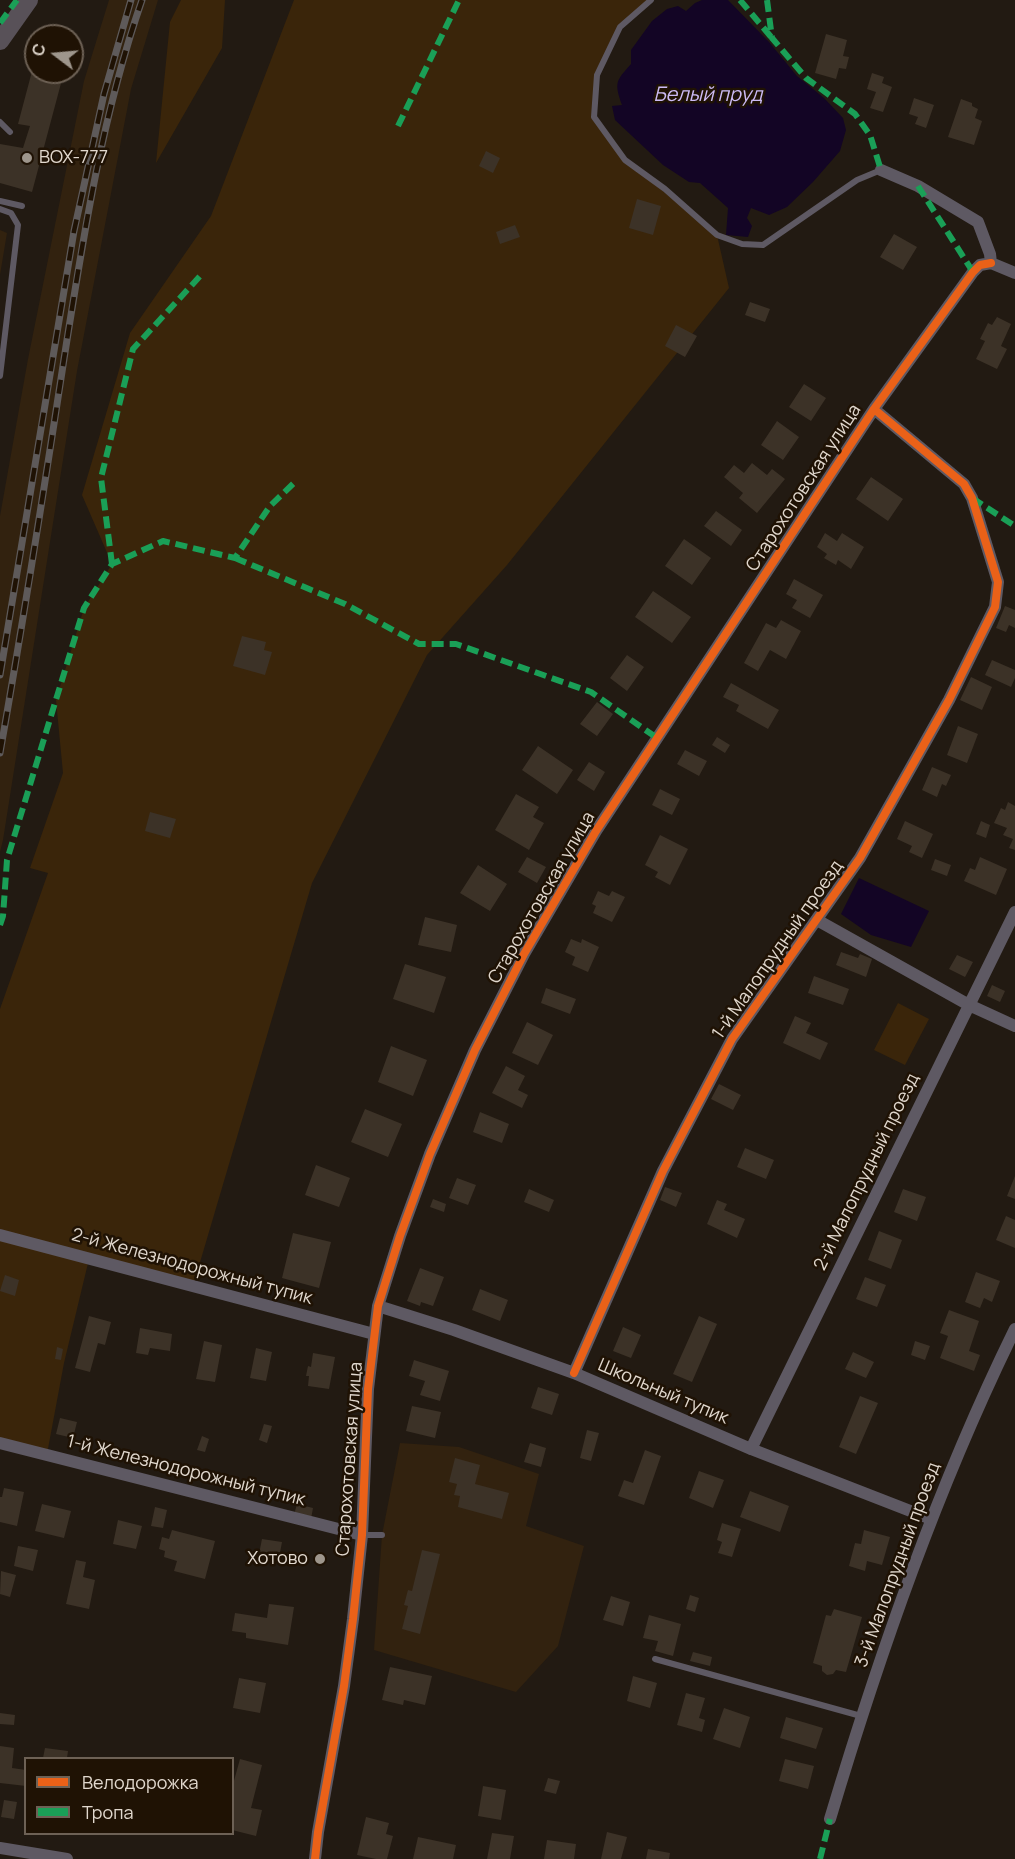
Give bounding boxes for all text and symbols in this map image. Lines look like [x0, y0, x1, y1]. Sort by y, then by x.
north arrow [24, 24, 84, 84]
text: С [26, 41, 51, 58]
water label: Белый пруд [654, 83, 762, 107]
place label: ВОХ-777 [39, 147, 108, 169]
marker: ВОХ-777 [20, 151, 34, 165]
street label: Старохотовская улица [742, 400, 866, 576]
street label: Старохотовская улица [484, 808, 600, 988]
street label: 1-й Малопрудный проезд [708, 857, 848, 1043]
street label: 2-й Малопрудный проезд [810, 1070, 924, 1274]
street label: 2-й Железнодорожный тупик [69, 1224, 315, 1310]
street label: Школьный тупик [594, 1355, 732, 1429]
street label: Старохотовская улица [332, 1361, 368, 1557]
street label: 1-й Железнодорожный тупик [65, 1431, 307, 1511]
street label: 3-й Малопрудный проезд [851, 1460, 945, 1670]
place label: Хотово [247, 1548, 308, 1570]
marker: Хотово [313, 1552, 327, 1566]
legend [24, 1757, 234, 1835]
text: Велодорожка [82, 1770, 199, 1794]
text: Тропа [82, 1800, 133, 1824]

